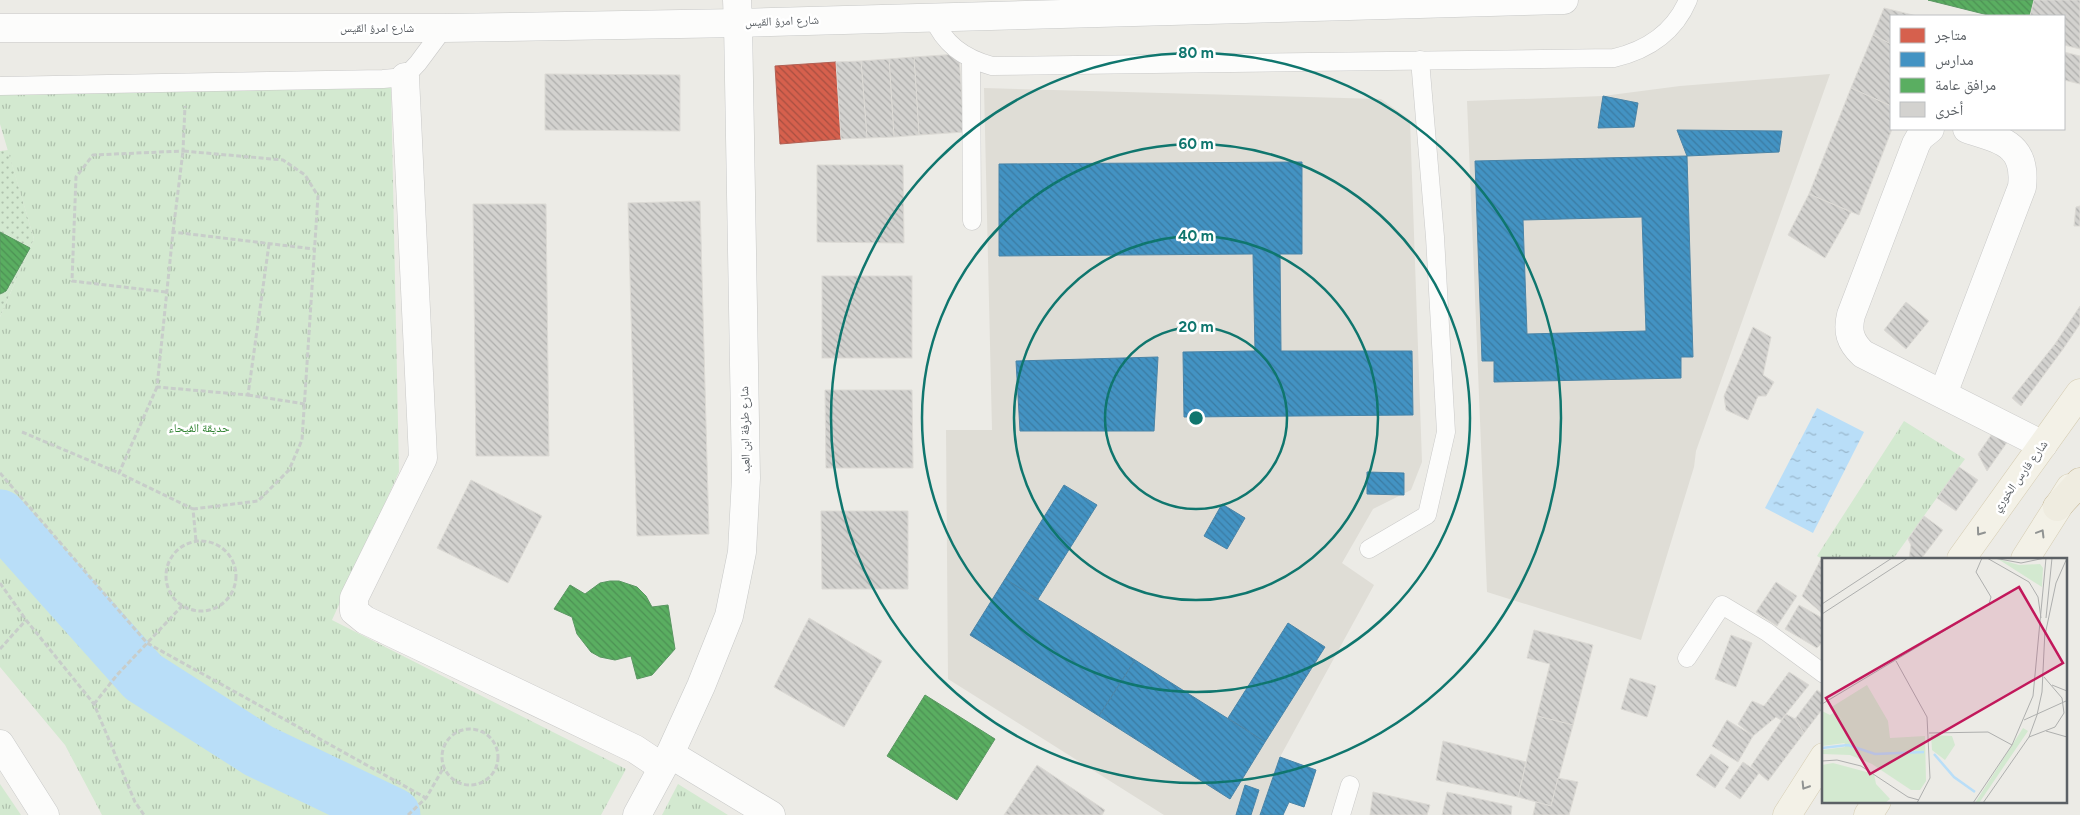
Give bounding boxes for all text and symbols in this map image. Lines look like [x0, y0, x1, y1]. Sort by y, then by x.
street label: شارع امرؤ القيس [745, 13, 819, 30]
legend [1890, 15, 2065, 130]
street label: شارع امرؤ القيس [340, 21, 414, 36]
text: متاجر [1934, 26, 1967, 44]
text: 80 m [1178, 44, 1214, 62]
text: مدارس [1935, 51, 1974, 70]
text: مرافق عامة [1935, 76, 1996, 95]
text: أخرى [1935, 101, 1964, 120]
text: 60 m [1178, 135, 1214, 153]
text: 40 m [1178, 227, 1214, 245]
text: 20 m [1178, 318, 1214, 336]
street label: شارع طرفة ابن العبد [737, 386, 754, 474]
centre of rings [1187, 409, 1205, 427]
park label: حديقة الفيحاء [168, 421, 230, 435]
street label: شارع فارس الخوري [1989, 438, 2053, 516]
one-way arrow [1977, 526, 1986, 536]
one-way arrow [2035, 529, 2045, 538]
inset map [1822, 558, 2068, 802]
one-way arrow [1802, 780, 1812, 789]

